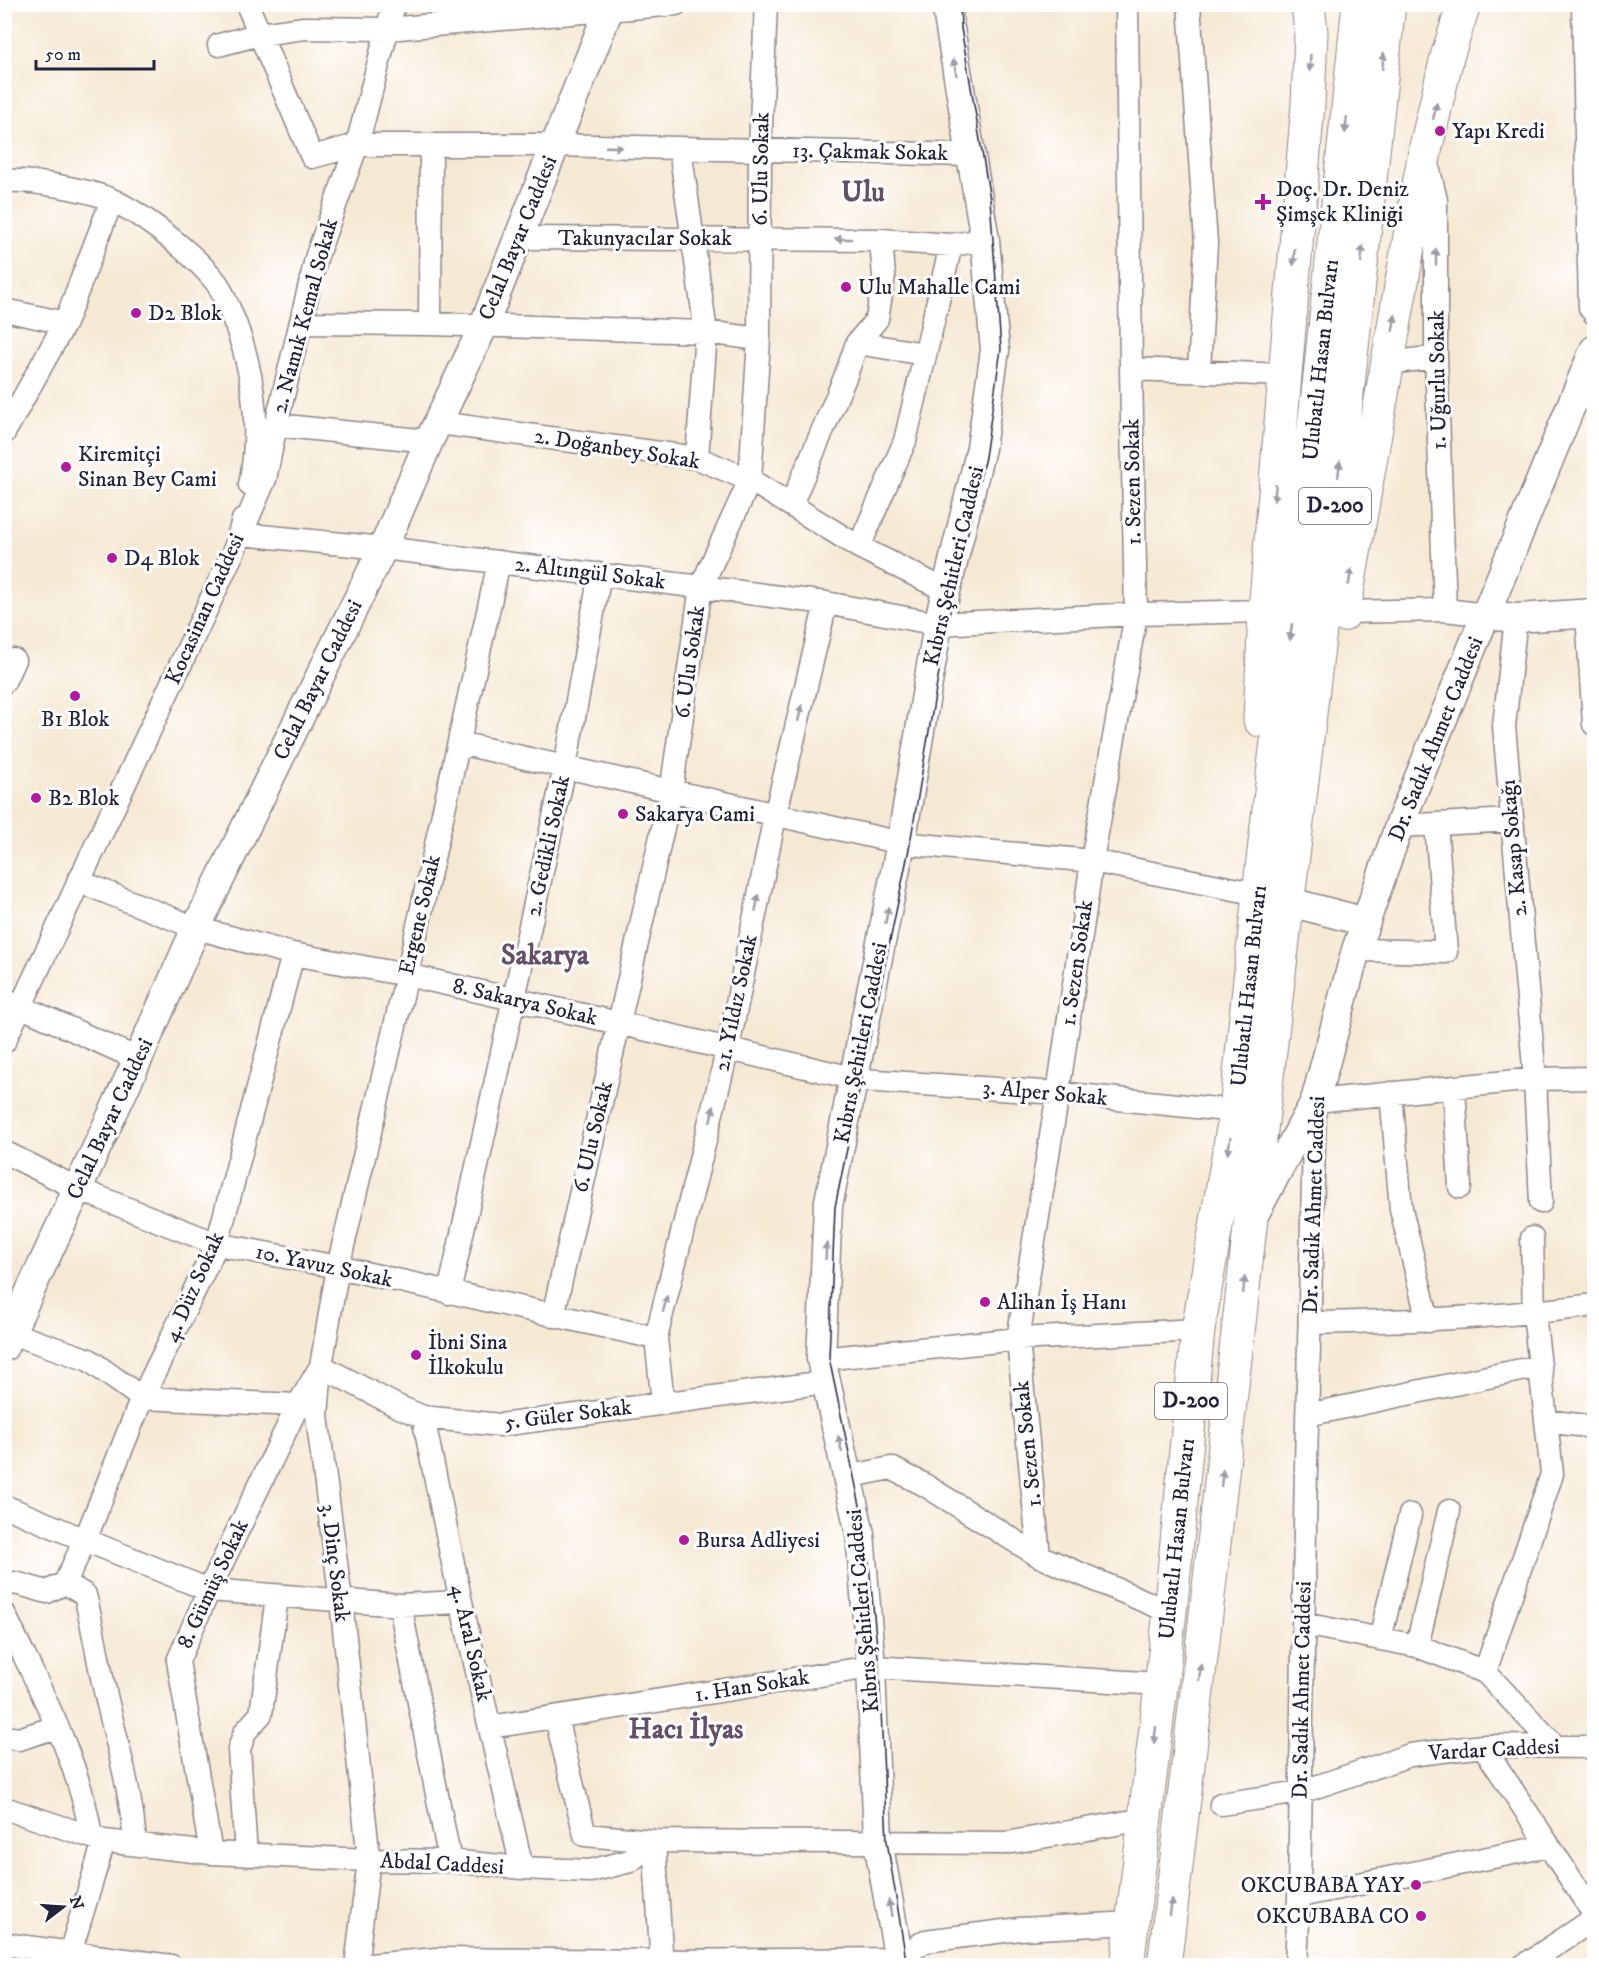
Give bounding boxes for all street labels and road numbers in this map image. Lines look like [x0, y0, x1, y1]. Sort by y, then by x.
street label: 6. Ulu Sokak [747, 112, 775, 226]
street label: 13. Çakmak Sokak [792, 137, 948, 167]
street label: Celal Bayar Caddesi [473, 152, 563, 324]
street label: 2. Namık Kemal Sokak [266, 216, 344, 416]
street label: Takunyacılar Sokak [558, 225, 732, 252]
street label: Ulubatlı Hasan Bulvarı [1297, 258, 1345, 462]
street label: 1. Uğurlu Sokak [1423, 310, 1453, 450]
street label: 1. Sezen Sokak [1118, 418, 1148, 546]
street label: 2. Doğanbey Sokak [532, 423, 702, 475]
street label: Kıbrıs Şehitleri Caddesi [918, 463, 990, 669]
road number: D-200 [1299, 488, 1371, 524]
street label: Kocasinan Caddesi [160, 529, 250, 689]
street label: 2. Altıngül Sokak [513, 550, 667, 596]
street label: Celal Bayar Caddesi [268, 595, 368, 765]
street label: 6. Ulu Sokak [669, 604, 711, 720]
street label: Dr. Sadık Ahmet Caddesi [1383, 633, 1489, 845]
street label: 2. Gedikli Sokak [520, 773, 576, 919]
street label: 2. Kasap Sokağı [1495, 779, 1533, 917]
street label: Ergene Sokak [393, 852, 447, 978]
street label: Ulubatlı Hasan Bulvarı [1225, 884, 1273, 1088]
street label: 1. Sezen Sokak [1055, 898, 1099, 1028]
street label: 21. Yıldız Sokak [708, 932, 764, 1074]
street label: Kıbrıs Şehitleri Caddesi [828, 940, 894, 1146]
street label: 8. Sakarya Sokak [450, 972, 600, 1032]
street label: Celal Bayar Caddesi [61, 1034, 159, 1204]
street label: 3. Alper Sokak [981, 1074, 1109, 1112]
street label: 6. Ulu Sokak [567, 1079, 619, 1195]
street label: Dr. Sadık Ahmet Caddesi [1297, 1095, 1331, 1315]
street label: 4. Düz Sokak [158, 1228, 230, 1346]
street label: 10. Yavuz Sokak [253, 1238, 395, 1294]
street label: 1. Sezen Sokak [1008, 1379, 1048, 1508]
road number: D-200 [1155, 1383, 1227, 1419]
street label: 5. Güler Sokak [503, 1394, 633, 1436]
street label: Ulubatlı Hasan Bulvarı [1153, 1437, 1201, 1641]
street label: 3. Dinç Sokak [314, 1502, 356, 1624]
street label: Kıbrıs Şehitleri Caddesi [841, 1508, 885, 1714]
street label: 8. Gümüş Sokak [171, 1515, 255, 1653]
street label: Dr. Sadık Ahmet Caddesi [1287, 1581, 1317, 1799]
street label: 4. Aral Sokak [444, 1582, 498, 1704]
street label: 1. Han Sokak [693, 1664, 811, 1708]
street label: Vardar Caddesi [1427, 1733, 1560, 1767]
street label: Abdal Caddesi [379, 1847, 505, 1881]

